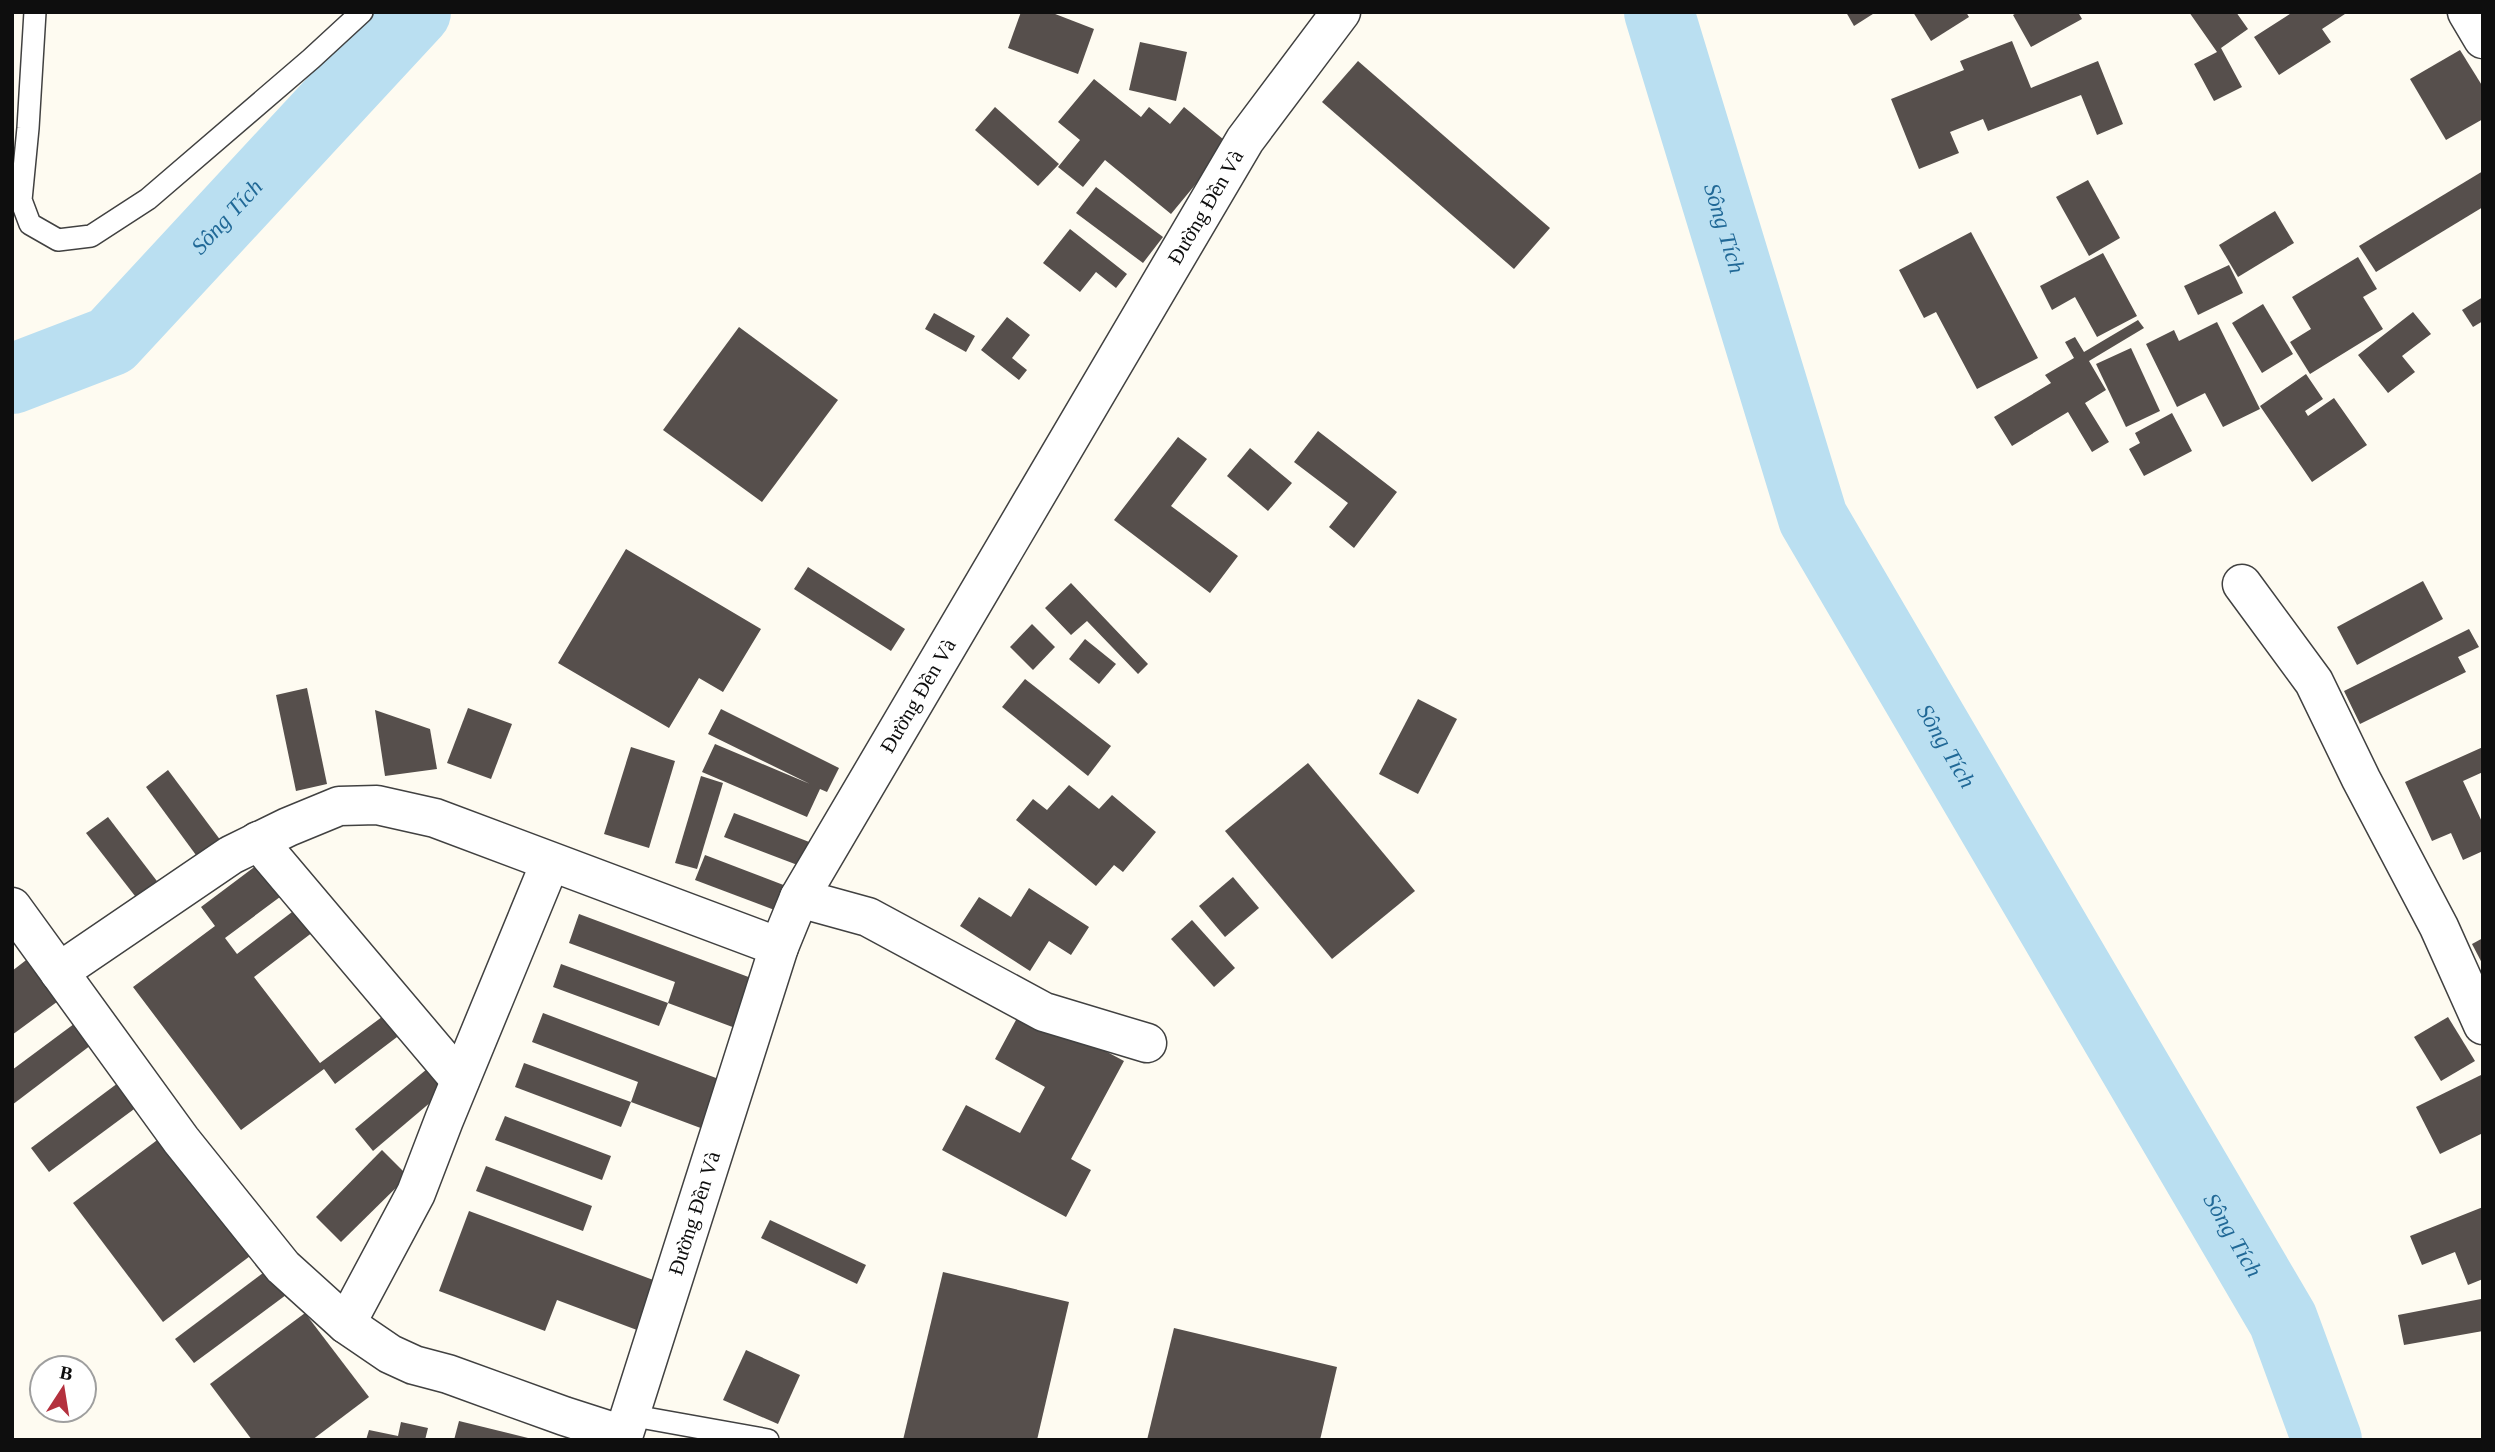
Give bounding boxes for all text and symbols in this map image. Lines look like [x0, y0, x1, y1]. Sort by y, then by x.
street label: Đường Đền Và [1163, 145, 1249, 268]
water label: Sông Tích [186, 174, 268, 259]
water label: Sông Tích [1699, 180, 1750, 276]
street label: Đường Đền Và [875, 634, 961, 757]
water label: Sông Tích [1912, 700, 1980, 792]
street label: Đường Đền Và [663, 1148, 725, 1278]
water label: Sông Tích [2199, 1189, 2267, 1282]
north arrow [28, 1354, 98, 1424]
text: B [58, 1361, 75, 1385]

